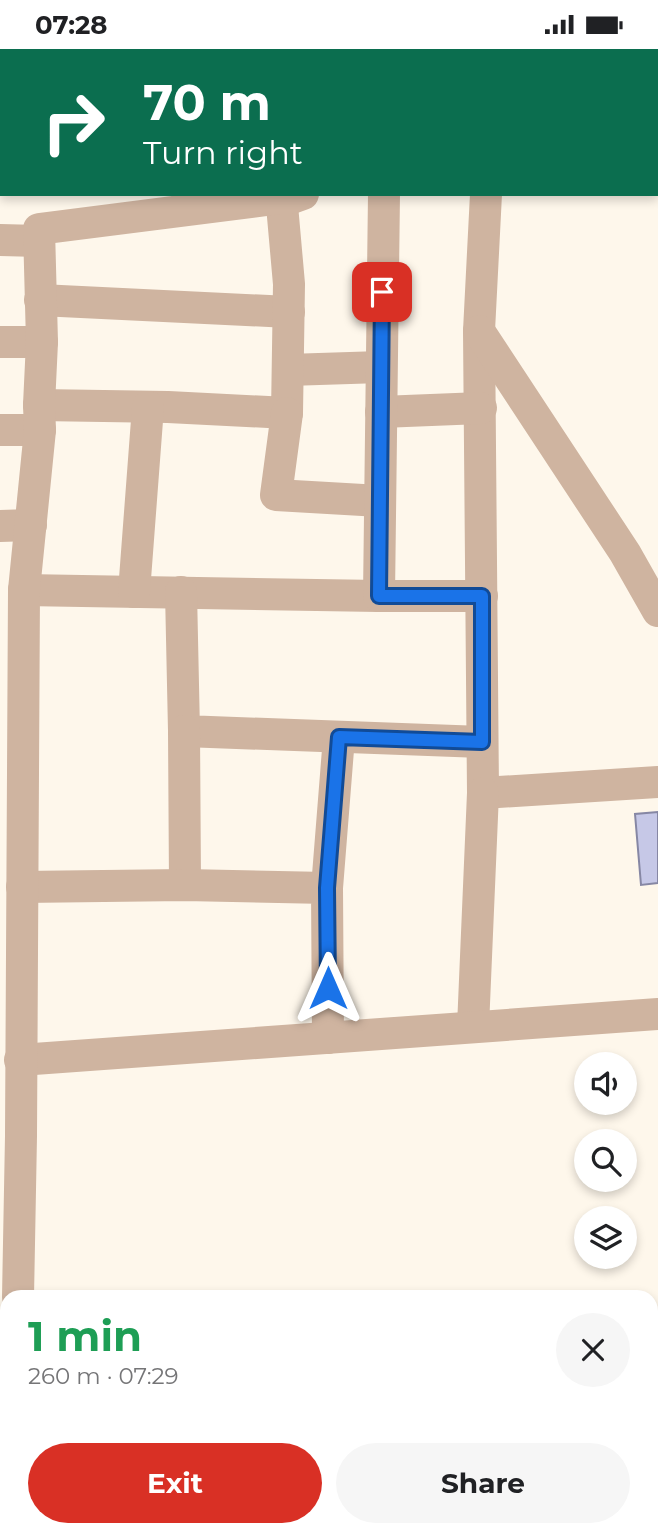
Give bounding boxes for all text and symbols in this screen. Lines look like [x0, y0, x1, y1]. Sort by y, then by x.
text: 07:28 [35, 9, 107, 41]
text: 70 m [143, 73, 271, 132]
icon: right [28, 77, 119, 168]
text: Turn right [143, 133, 303, 172]
pin [352, 262, 412, 322]
icon: arrive [363, 273, 401, 311]
position arrow [291, 951, 365, 1025]
map controls [574, 1052, 637, 1269]
button: sound [574, 1052, 637, 1115]
button: search [574, 1129, 637, 1192]
button: layers [574, 1206, 637, 1269]
text: 1 min [28, 1310, 142, 1362]
button: close [556, 1313, 630, 1387]
text: 260 m · 07:29 [28, 1362, 179, 1390]
button: Exit [28, 1443, 322, 1523]
button: Share [336, 1443, 630, 1523]

